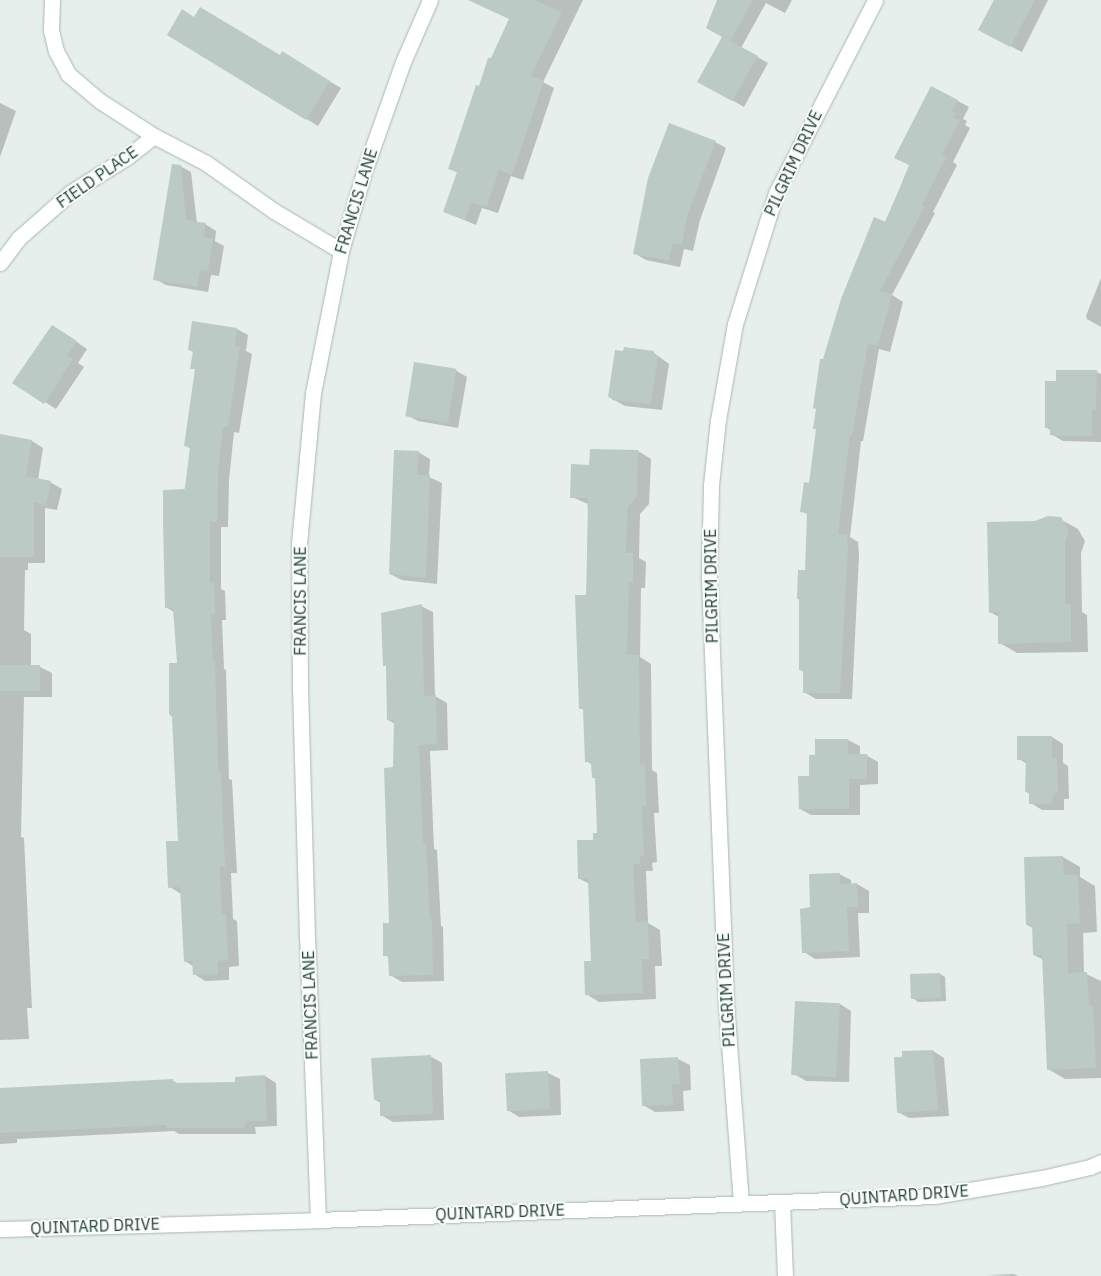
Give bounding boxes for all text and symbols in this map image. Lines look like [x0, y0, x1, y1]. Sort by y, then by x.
street label: PILGRIM DRIVE [760, 107, 826, 219]
street label: FIELD PLACE [53, 142, 141, 212]
street label: FRANCIS LANE [331, 146, 381, 256]
street label: PILGRIM DRIVE [700, 529, 722, 643]
street label: FRANCIS LANE [290, 546, 310, 656]
street label: PILGRIM DRIVE [713, 932, 739, 1048]
street label: FRANCIS LANE [298, 950, 322, 1060]
street label: QUINTARD DRIVE [839, 1181, 969, 1209]
street label: QUINTARD DRIVE [435, 1200, 565, 1224]
street label: QUINTARD DRIVE [30, 1214, 160, 1238]

